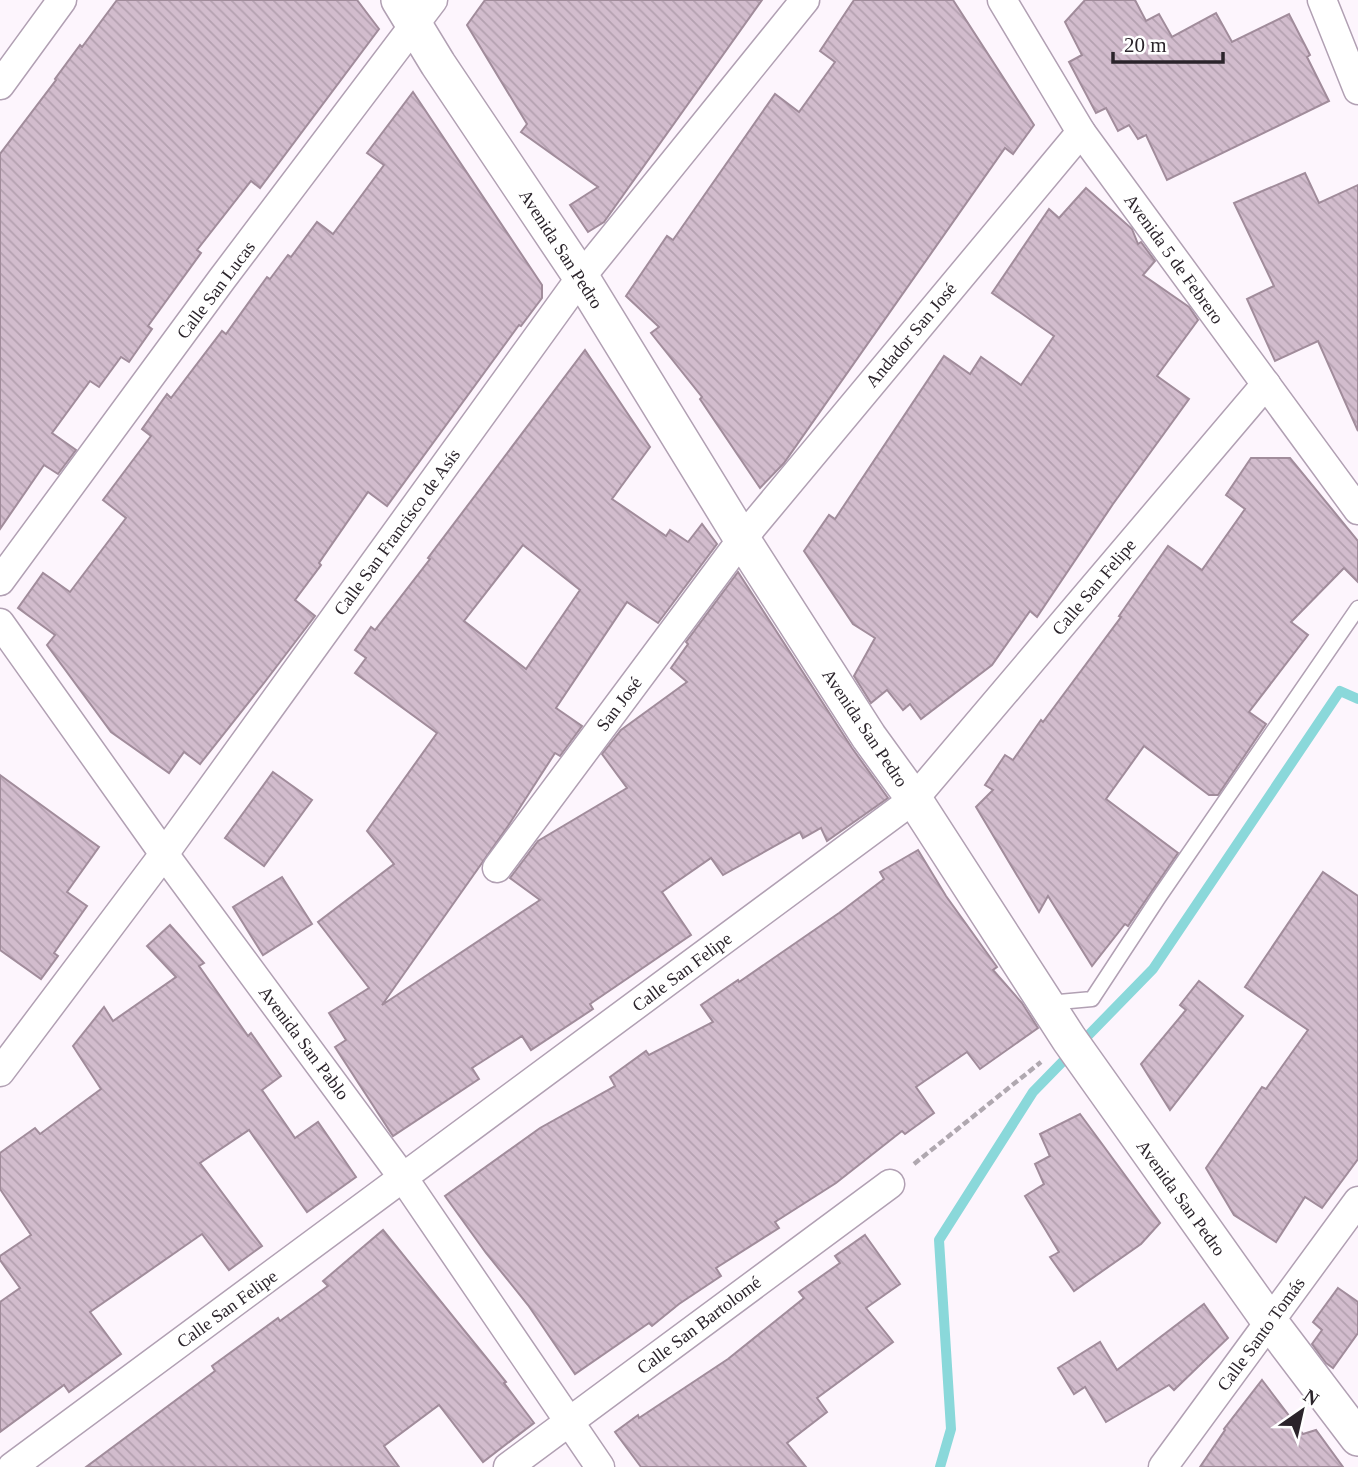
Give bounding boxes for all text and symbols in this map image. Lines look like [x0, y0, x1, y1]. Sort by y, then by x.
scale bar [1113, 21, 1223, 65]
text: 20 m [1124, 33, 1167, 57]
street label: Avenida San Pedro [515, 186, 607, 312]
street label: Avenida 5 de Febrero [1120, 190, 1228, 328]
street label: Calle San Lucas [173, 237, 259, 343]
street label: Andador San José [862, 279, 960, 391]
street label: Calle San Francisco de Asís [330, 445, 464, 619]
street label: Calle San Felipe [1048, 535, 1140, 639]
street label: Avenida San Pedro [818, 665, 912, 791]
street label: San José [592, 673, 646, 735]
street label: Calle San Felipe [628, 928, 736, 1016]
street label: Avenida San Pablo [255, 982, 353, 1104]
street label: Avenida San Pedro [1132, 1136, 1230, 1260]
street label: Calle San Felipe [173, 1266, 281, 1352]
street label: Calle San Bartolomé [633, 1272, 765, 1378]
street label: Calle Santo Tomás [1213, 1273, 1309, 1395]
north arrow [1267, 1376, 1337, 1446]
text: N [1300, 1385, 1323, 1410]

